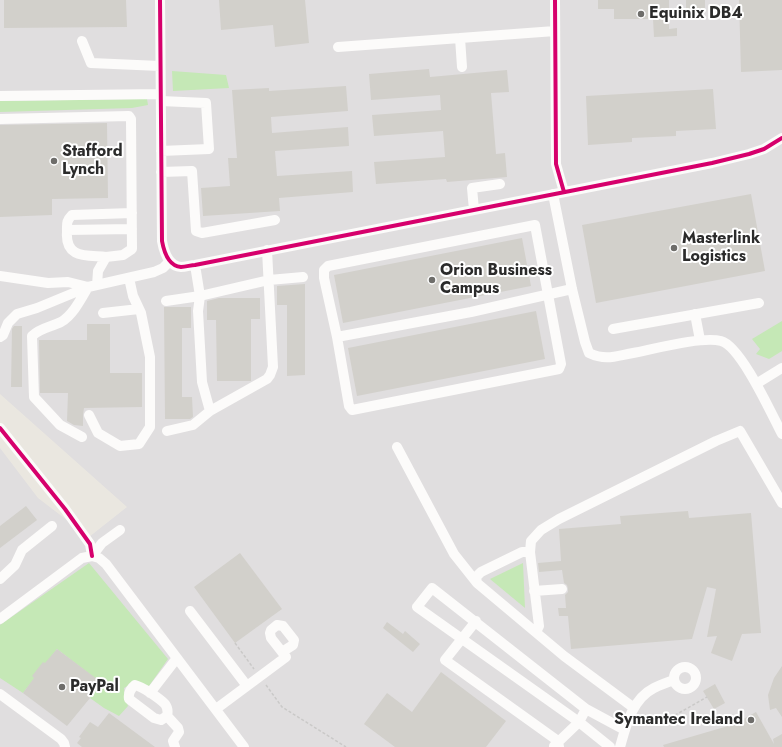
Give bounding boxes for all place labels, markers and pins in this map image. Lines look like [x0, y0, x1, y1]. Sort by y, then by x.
place label: Equinix DB4 [649, 4, 743, 24]
marker: Equinix DB4 [636, 9, 646, 19]
place label: Stafford Lynch [62, 142, 123, 180]
marker: Stafford Lynch [49, 156, 59, 166]
place label: Masterlink Logistics [682, 229, 760, 267]
marker: Masterlink Logistics [669, 243, 679, 253]
place label: Orion Business Campus [440, 261, 552, 299]
marker: Orion Business Campus [427, 275, 437, 285]
place label: PayPal [70, 677, 119, 697]
marker: PayPal [57, 682, 67, 692]
place label: Symantec Ireland [614, 710, 743, 730]
marker: Symantec Ireland [746, 715, 756, 725]

